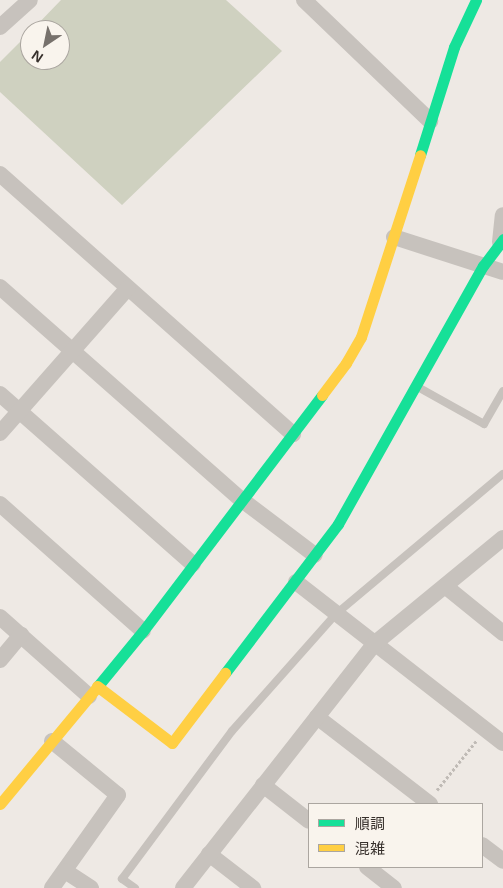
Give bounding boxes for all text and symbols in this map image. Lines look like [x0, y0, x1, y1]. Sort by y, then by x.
north arrow [20, 20, 70, 70]
text: N [29, 47, 46, 66]
legend [308, 803, 483, 868]
text: 順調 [355, 815, 385, 832]
text: 混雑 [355, 840, 385, 857]

